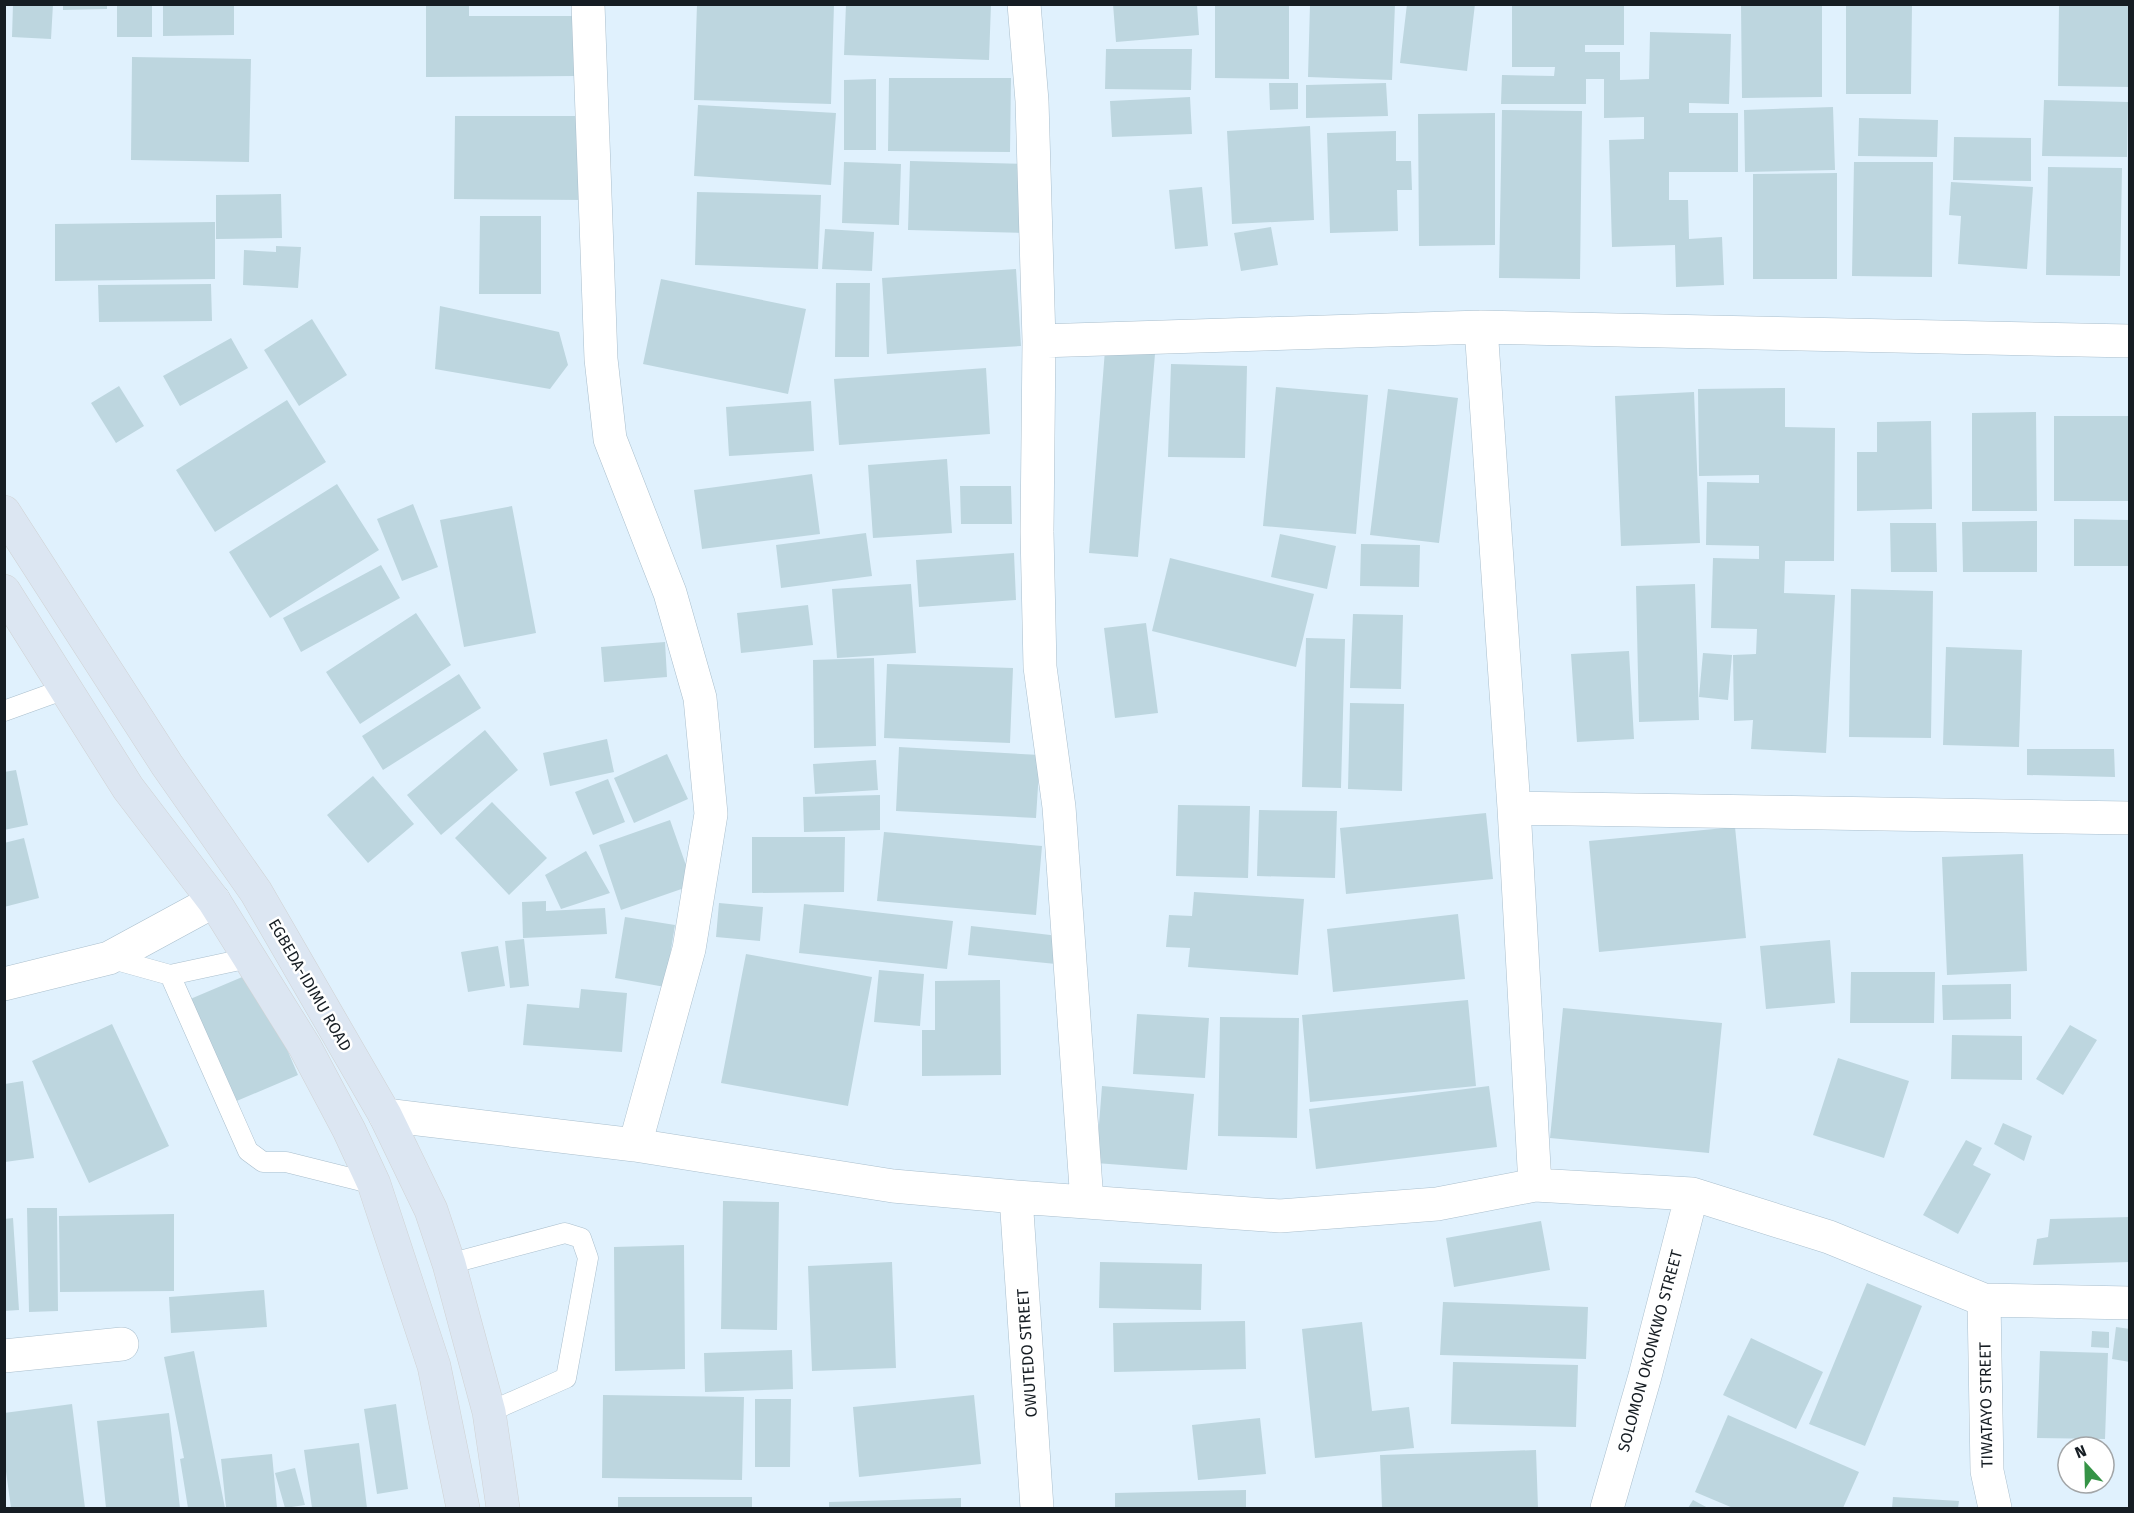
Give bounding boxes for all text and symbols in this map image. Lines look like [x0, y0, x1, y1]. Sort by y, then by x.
street label: EGBEDA-IDIMU ROAD [264, 916, 356, 1054]
street label: SOLOMON OKONKWO STREET [1614, 1247, 1686, 1454]
street label: OWUTEDO STREET [1013, 1287, 1041, 1418]
street label: TIWATAYO STREET [1975, 1341, 1997, 1468]
north arrow [2056, 1435, 2116, 1495]
text: N [2072, 1441, 2089, 1462]

